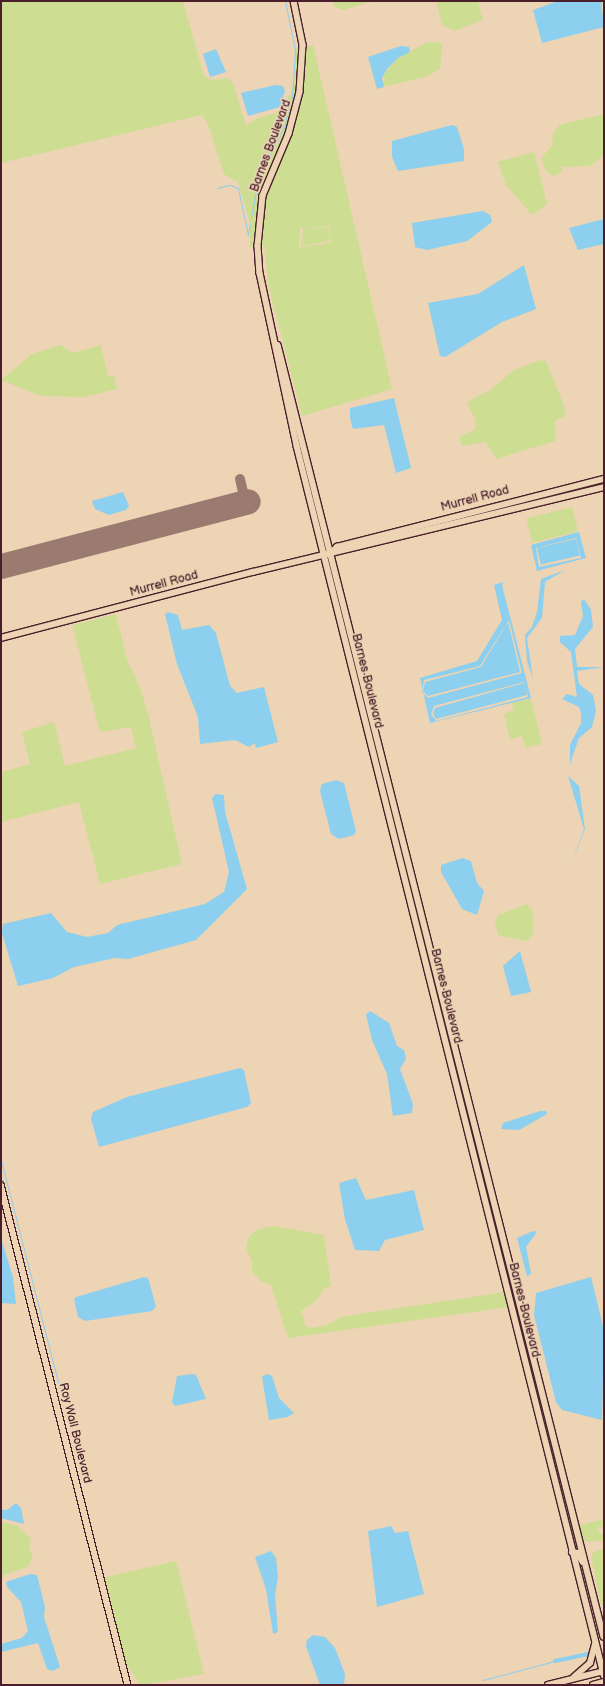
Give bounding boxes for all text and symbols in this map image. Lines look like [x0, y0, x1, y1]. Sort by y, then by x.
street label: Barnes Boulevard [248, 98, 294, 194]
street label: Murrell Road [439, 483, 511, 515]
street label: Murrell Road [128, 568, 200, 600]
street label: Barnes Boulevard [348, 632, 386, 730]
street label: Barnes Boulevard [427, 947, 465, 1045]
street label: Barnes Boulevard [505, 1261, 543, 1359]
street label: Roy Wall Boulevard [55, 1381, 95, 1485]

